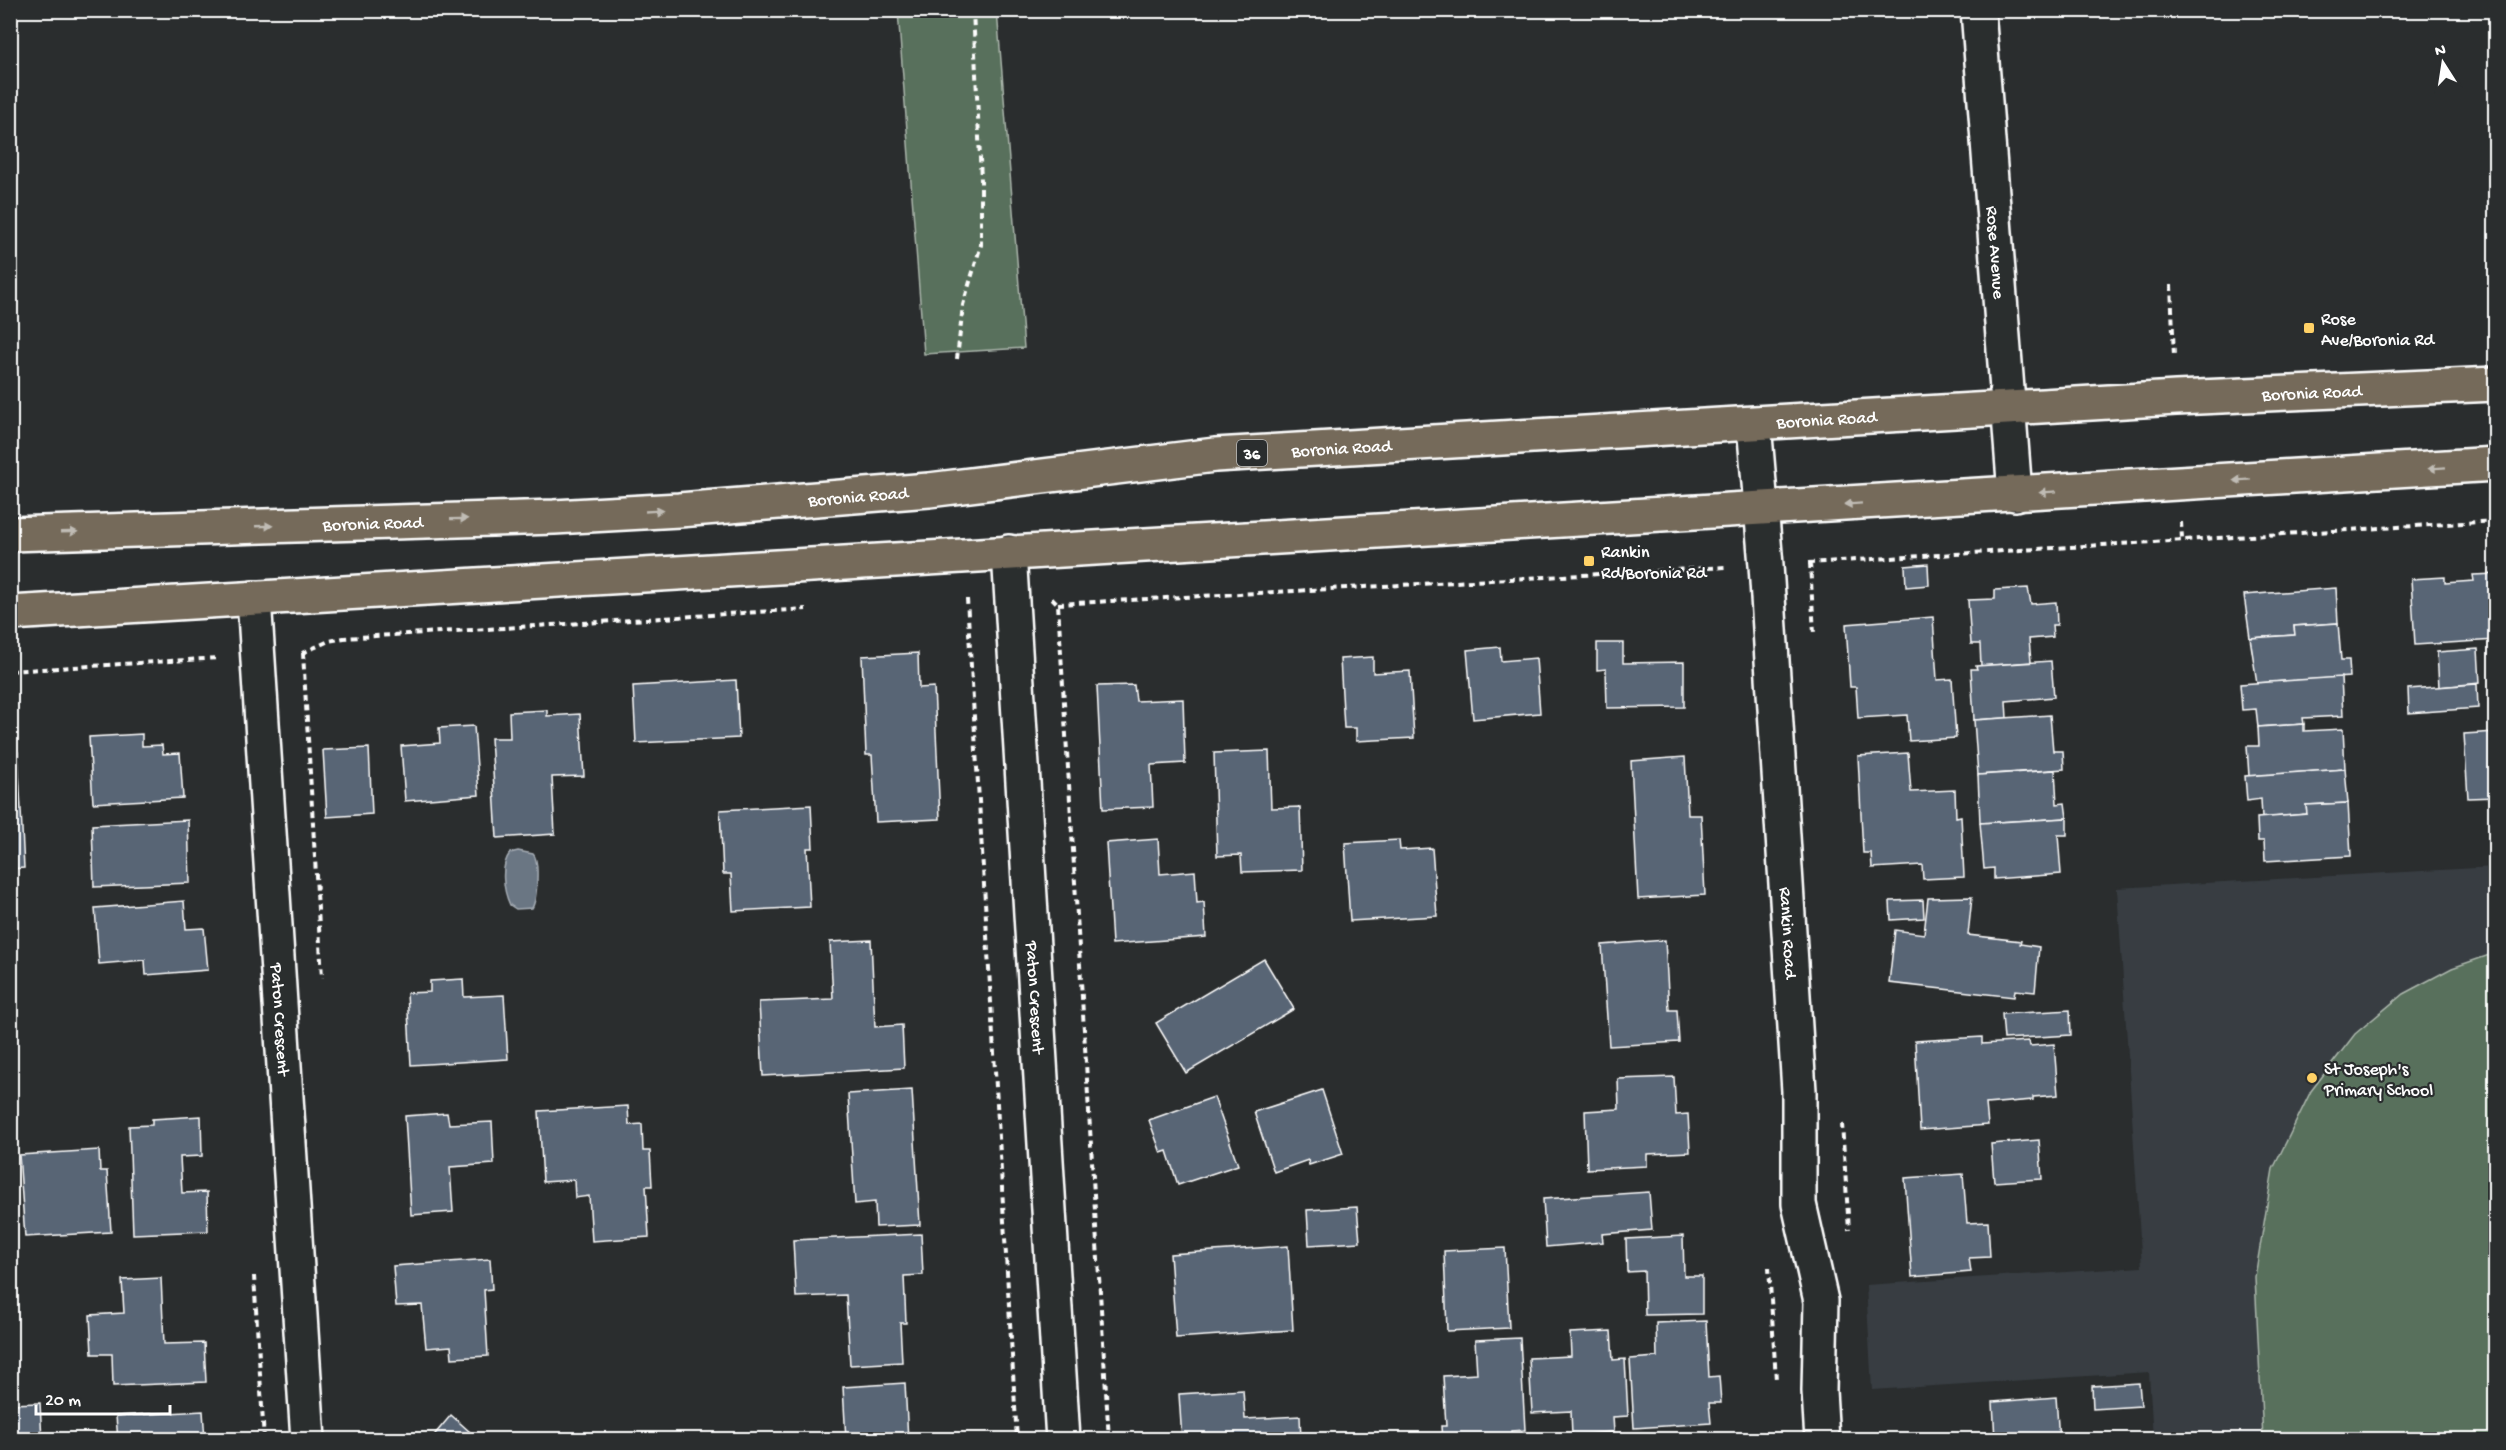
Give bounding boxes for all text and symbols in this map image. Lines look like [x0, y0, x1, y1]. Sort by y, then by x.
north arrow [2413, 33, 2473, 93]
text: N [2434, 41, 2448, 62]
street label: Rose Avenue [1980, 205, 2008, 300]
place label: Rose Ave/Boronia Rd [2321, 310, 2436, 352]
marker: Rose Ave/Boronia Rd [2302, 321, 2316, 335]
street label: Boronia Road [2260, 382, 2364, 407]
street label: Boronia Road [1775, 408, 1879, 435]
street label: Boronia Road [1290, 436, 1394, 464]
road number: 36 [1237, 440, 1267, 466]
one-way arrow [2428, 463, 2447, 473]
one-way arrow [2233, 475, 2252, 485]
street label: Boronia Road [806, 484, 910, 513]
one-way arrow [2038, 487, 2057, 496]
one-way arrow [1844, 499, 1863, 508]
one-way arrow [644, 507, 663, 516]
street label: Boronia Road [321, 513, 425, 537]
one-way arrow [449, 514, 468, 524]
one-way arrow [254, 521, 273, 530]
one-way arrow [59, 528, 78, 537]
place label: Rankin Rd/Boronia Rd [1601, 543, 1708, 585]
marker: Rankin Rd/Boronia Rd [1582, 554, 1596, 568]
street label: Rankin Road [1773, 886, 1800, 981]
street label: Paton Crescent [1020, 939, 1048, 1056]
street label: Paton Crescent [264, 961, 293, 1078]
place label: St Joseph's Primary School [2323, 1060, 2433, 1102]
marker: St Joseph's Primary School [2305, 1071, 2319, 1085]
scale bar [36, 1378, 170, 1416]
text: 20 m [45, 1391, 81, 1412]

